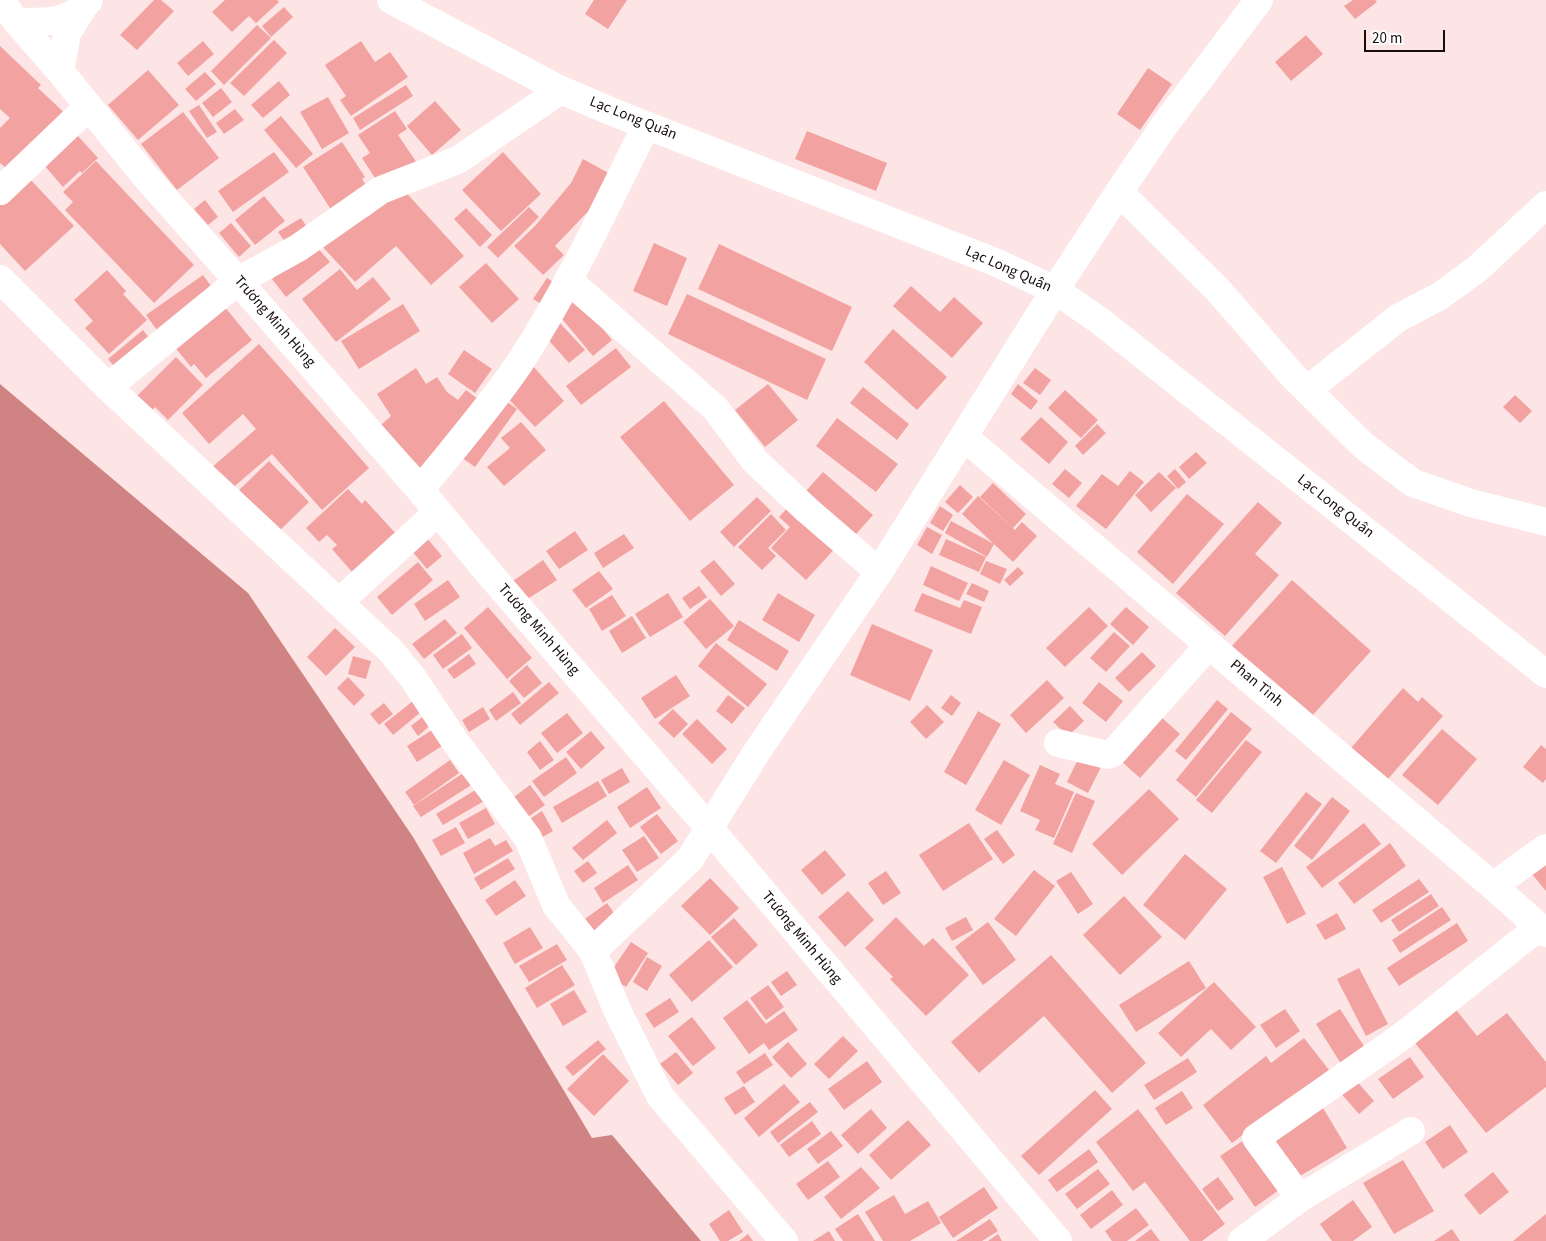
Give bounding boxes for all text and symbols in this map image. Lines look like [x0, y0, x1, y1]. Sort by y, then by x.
scale bar [1366, 20, 1447, 52]
text: 20 m [1372, 28, 1402, 49]
street label: Lạc Long Quân [587, 93, 679, 145]
street label: Lạc Long Quân [962, 243, 1054, 297]
street label: Trương Minh Hùng [229, 273, 319, 371]
street label: Lạc Long Quân [1293, 471, 1377, 543]
street label: Trương Minh Hùng [493, 581, 583, 679]
street label: Phan Tình [1226, 657, 1286, 711]
street label: Trương Minh Hùng [757, 888, 845, 988]

